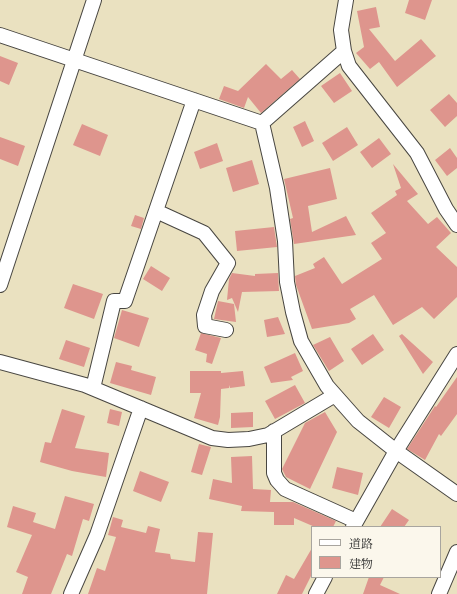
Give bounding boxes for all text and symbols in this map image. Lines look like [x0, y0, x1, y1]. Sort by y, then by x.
legend [311, 526, 441, 578]
text: 道路 [349, 536, 373, 551]
text: 建物 [349, 556, 373, 571]

